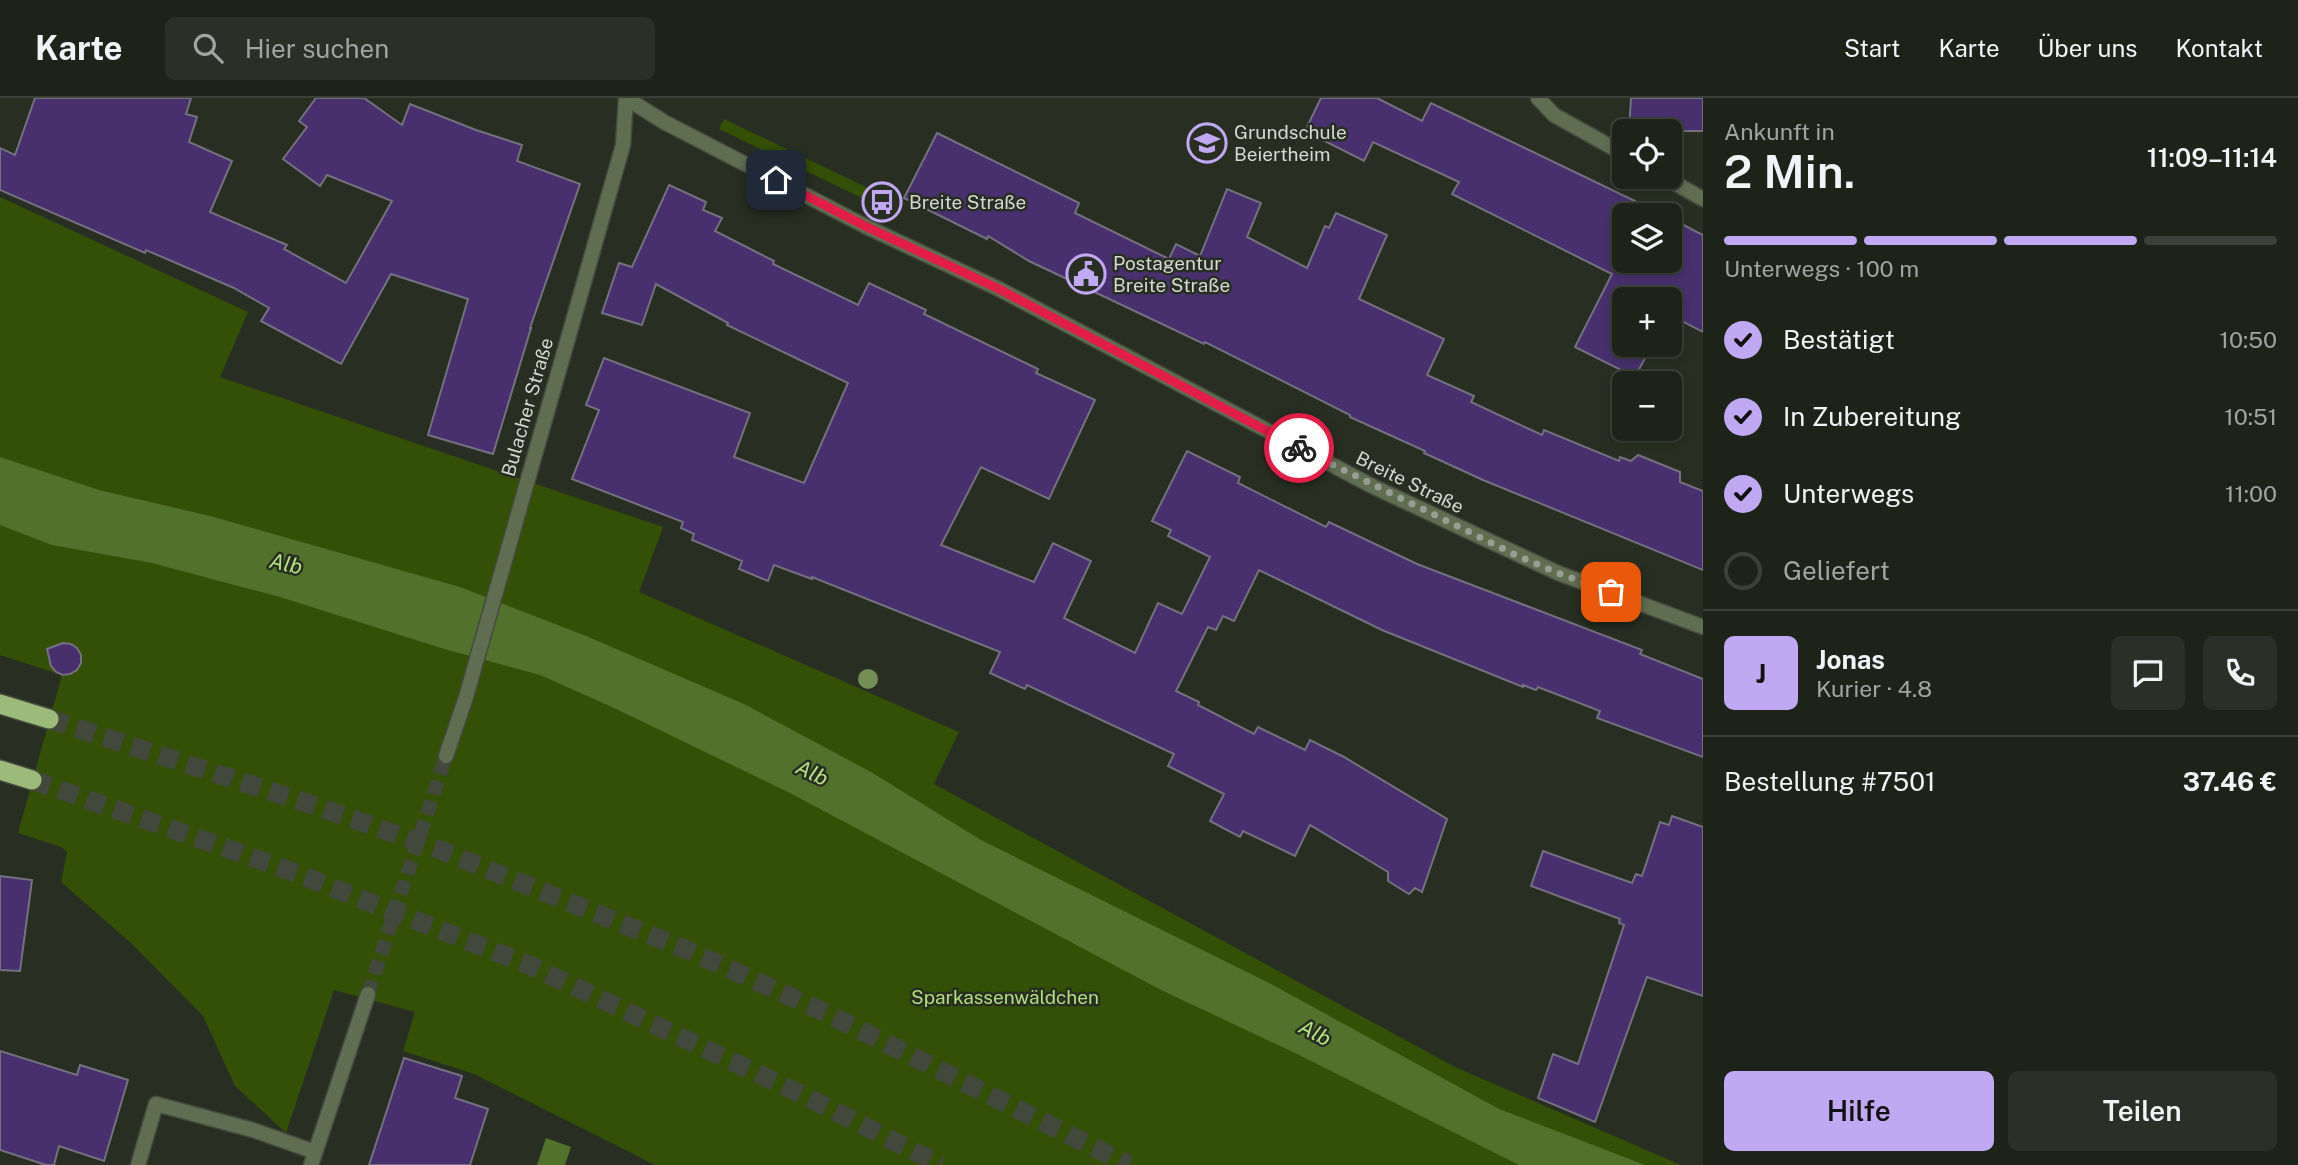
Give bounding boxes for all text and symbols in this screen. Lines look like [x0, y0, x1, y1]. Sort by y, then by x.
search box [165, 17, 655, 80]
text: Karte [35, 29, 123, 67]
icon: search [189, 29, 227, 67]
text: Hier suchen [245, 33, 389, 64]
text: Start [1844, 34, 1900, 62]
text: Karte [1938, 34, 2000, 62]
text: Über uns [2038, 34, 2137, 62]
text: Kontakt [2175, 34, 2263, 62]
text: Ankunft in [1724, 118, 1835, 145]
map controls [1612, 119, 1682, 441]
button: locate [1612, 119, 1682, 189]
place label: Grundschule Beiertheim [1234, 121, 1347, 165]
school or university icon: Grundschule Beiertheim [1186, 122, 1228, 164]
text: 11:09–11:14 [2147, 142, 2277, 173]
text: 2 Min. [1724, 144, 1855, 198]
pin [746, 150, 806, 210]
icon: home [757, 161, 795, 199]
bus stop icon: Breite Straße [861, 181, 903, 223]
place label: Breite Straße [909, 191, 1026, 213]
button: layers [1612, 203, 1682, 273]
place label: Postagentur Breite Straße [1113, 252, 1230, 296]
public building icon: Postagentur Breite Straße [1065, 253, 1107, 295]
text: Unterwegs · 100 m [1724, 255, 1919, 282]
button: + [1612, 287, 1682, 357]
icon: check [1724, 321, 1762, 359]
text: Bestätigt [1783, 324, 1895, 355]
text: 10:50 [2220, 326, 2277, 353]
street label: Bulacher Straße [497, 335, 557, 479]
button: − [1612, 371, 1682, 441]
icon: check [1724, 398, 1762, 436]
text: In Zubereitung [1783, 401, 1961, 432]
text: 10:51 [2224, 403, 2277, 430]
courier [1264, 413, 1334, 483]
icon: bike [1280, 429, 1318, 467]
street label: Breite Straße [1353, 446, 1467, 518]
icon: check [1724, 475, 1762, 513]
text: Unterwegs [1783, 478, 1914, 509]
text: 11:00 [2225, 480, 2277, 507]
water label: Alb [267, 548, 305, 579]
text: Geliefert [1783, 555, 1890, 586]
pin [1581, 562, 1641, 622]
icon: bag [1592, 573, 1630, 611]
button: chat [2111, 636, 2185, 710]
button: phone [2203, 636, 2277, 710]
text: Jonas [1816, 644, 1885, 675]
text: J [1756, 658, 1766, 689]
text: Kurier · 4.8 [1816, 675, 1932, 702]
water label: Alb [792, 754, 832, 791]
text: Bestellung #7501 [1724, 766, 1936, 797]
text: 37.46 € [2183, 766, 2277, 797]
park label: Sparkassenwäldchen [911, 986, 1099, 1008]
water label: Alb [1295, 1014, 1335, 1051]
button: Hilfe [1724, 1071, 1994, 1151]
button: Teilen [2008, 1071, 2277, 1151]

